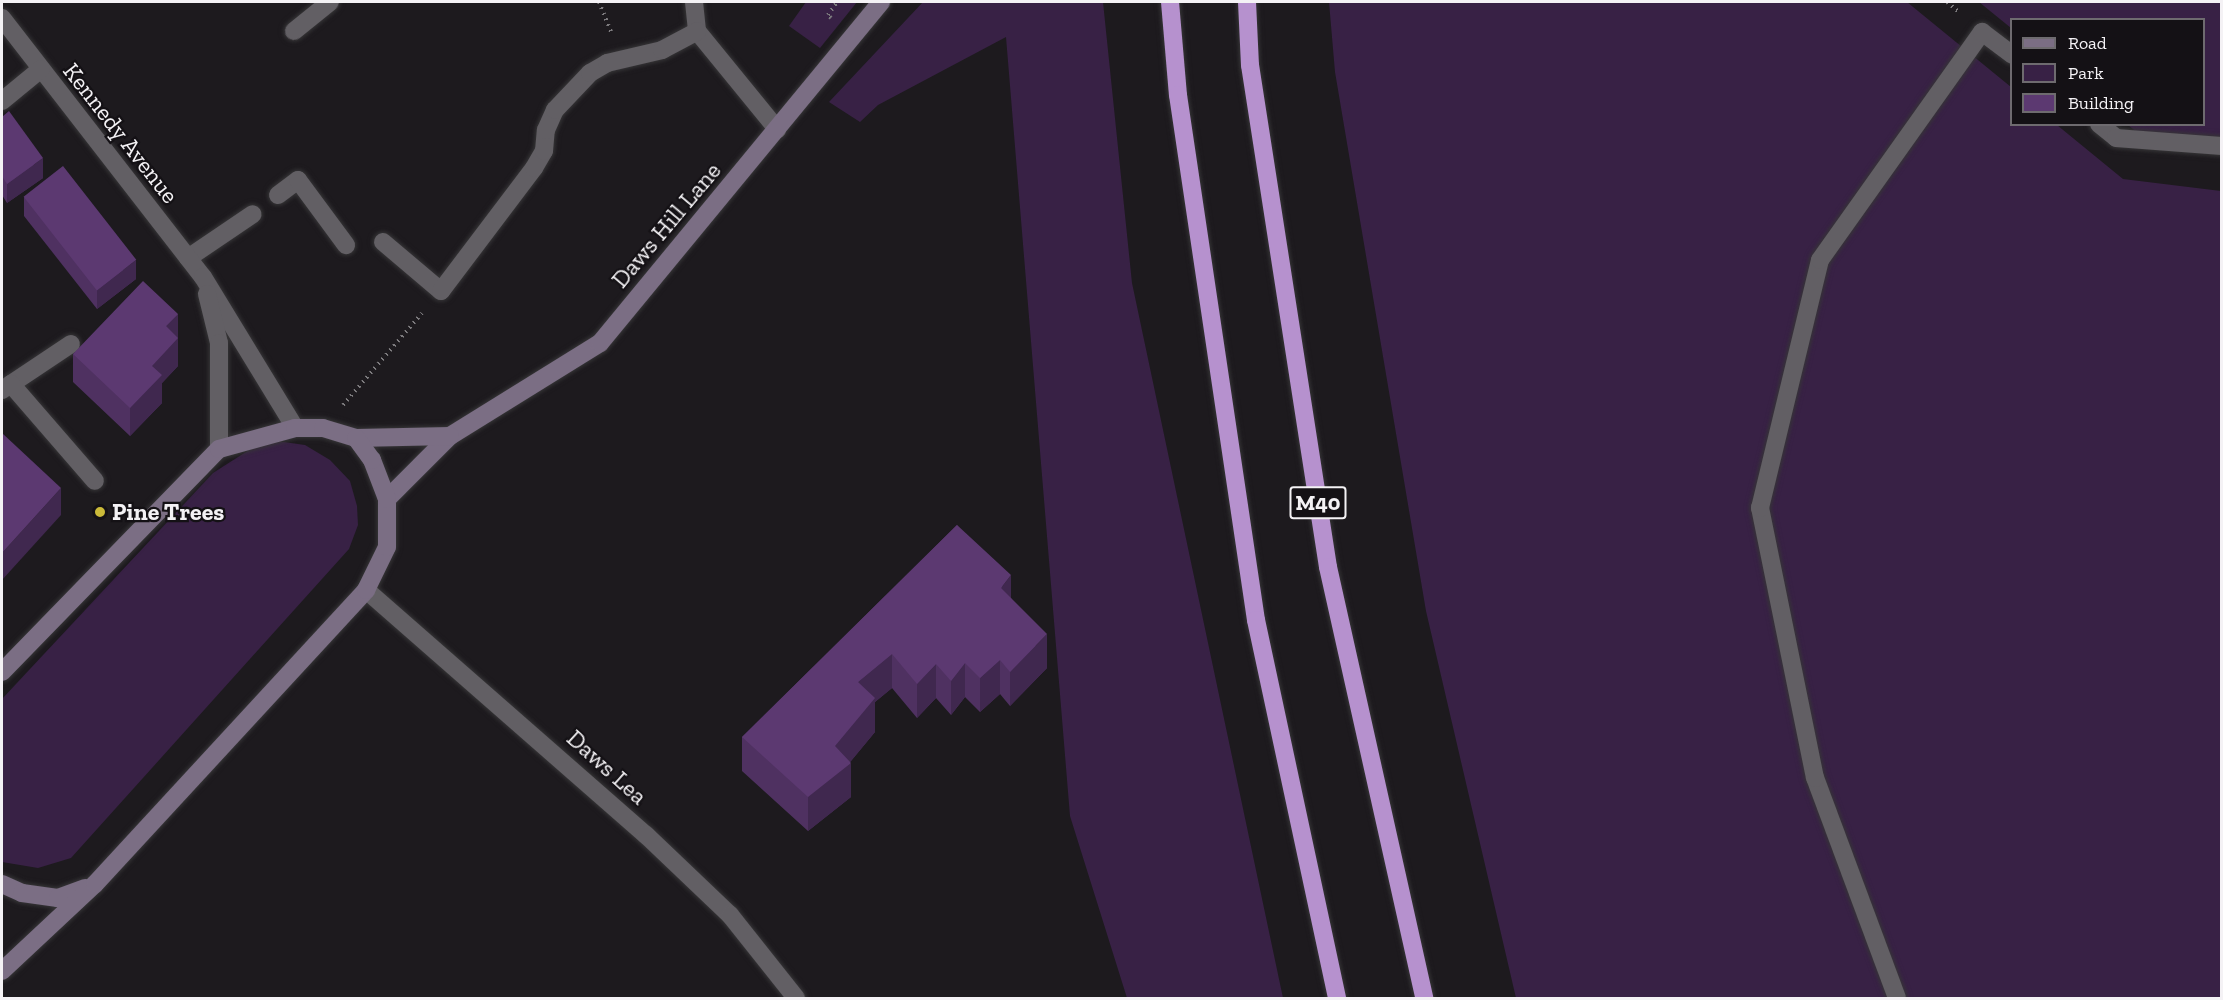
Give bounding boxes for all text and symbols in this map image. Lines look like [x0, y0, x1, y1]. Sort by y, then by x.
legend [2010, 18, 2205, 126]
text: Road [2068, 32, 2107, 54]
street label: Kennedy Avenue [57, 56, 185, 210]
text: Park [2068, 62, 2104, 84]
text: Building [2068, 92, 2134, 114]
street label: Daws Hill Lane [605, 156, 727, 294]
road number: M40 [1288, 484, 1348, 522]
place label: Pine Trees [112, 498, 224, 526]
marker: Pine Trees [93, 505, 107, 519]
street label: Daws Lea [561, 724, 653, 810]

